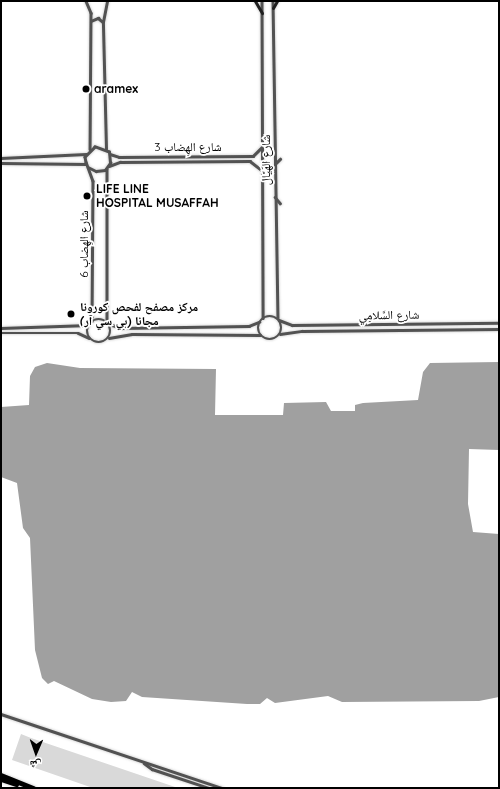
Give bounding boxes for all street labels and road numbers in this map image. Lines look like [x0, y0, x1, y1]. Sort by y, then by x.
street label: شارع الهَيَّال [259, 135, 273, 185]
street label: شارع الهِضاب 3 [154, 140, 222, 154]
street label: شارع الهِضاب 6 [77, 210, 91, 278]
street label: شارع السَّلامِي [359, 307, 419, 323]

